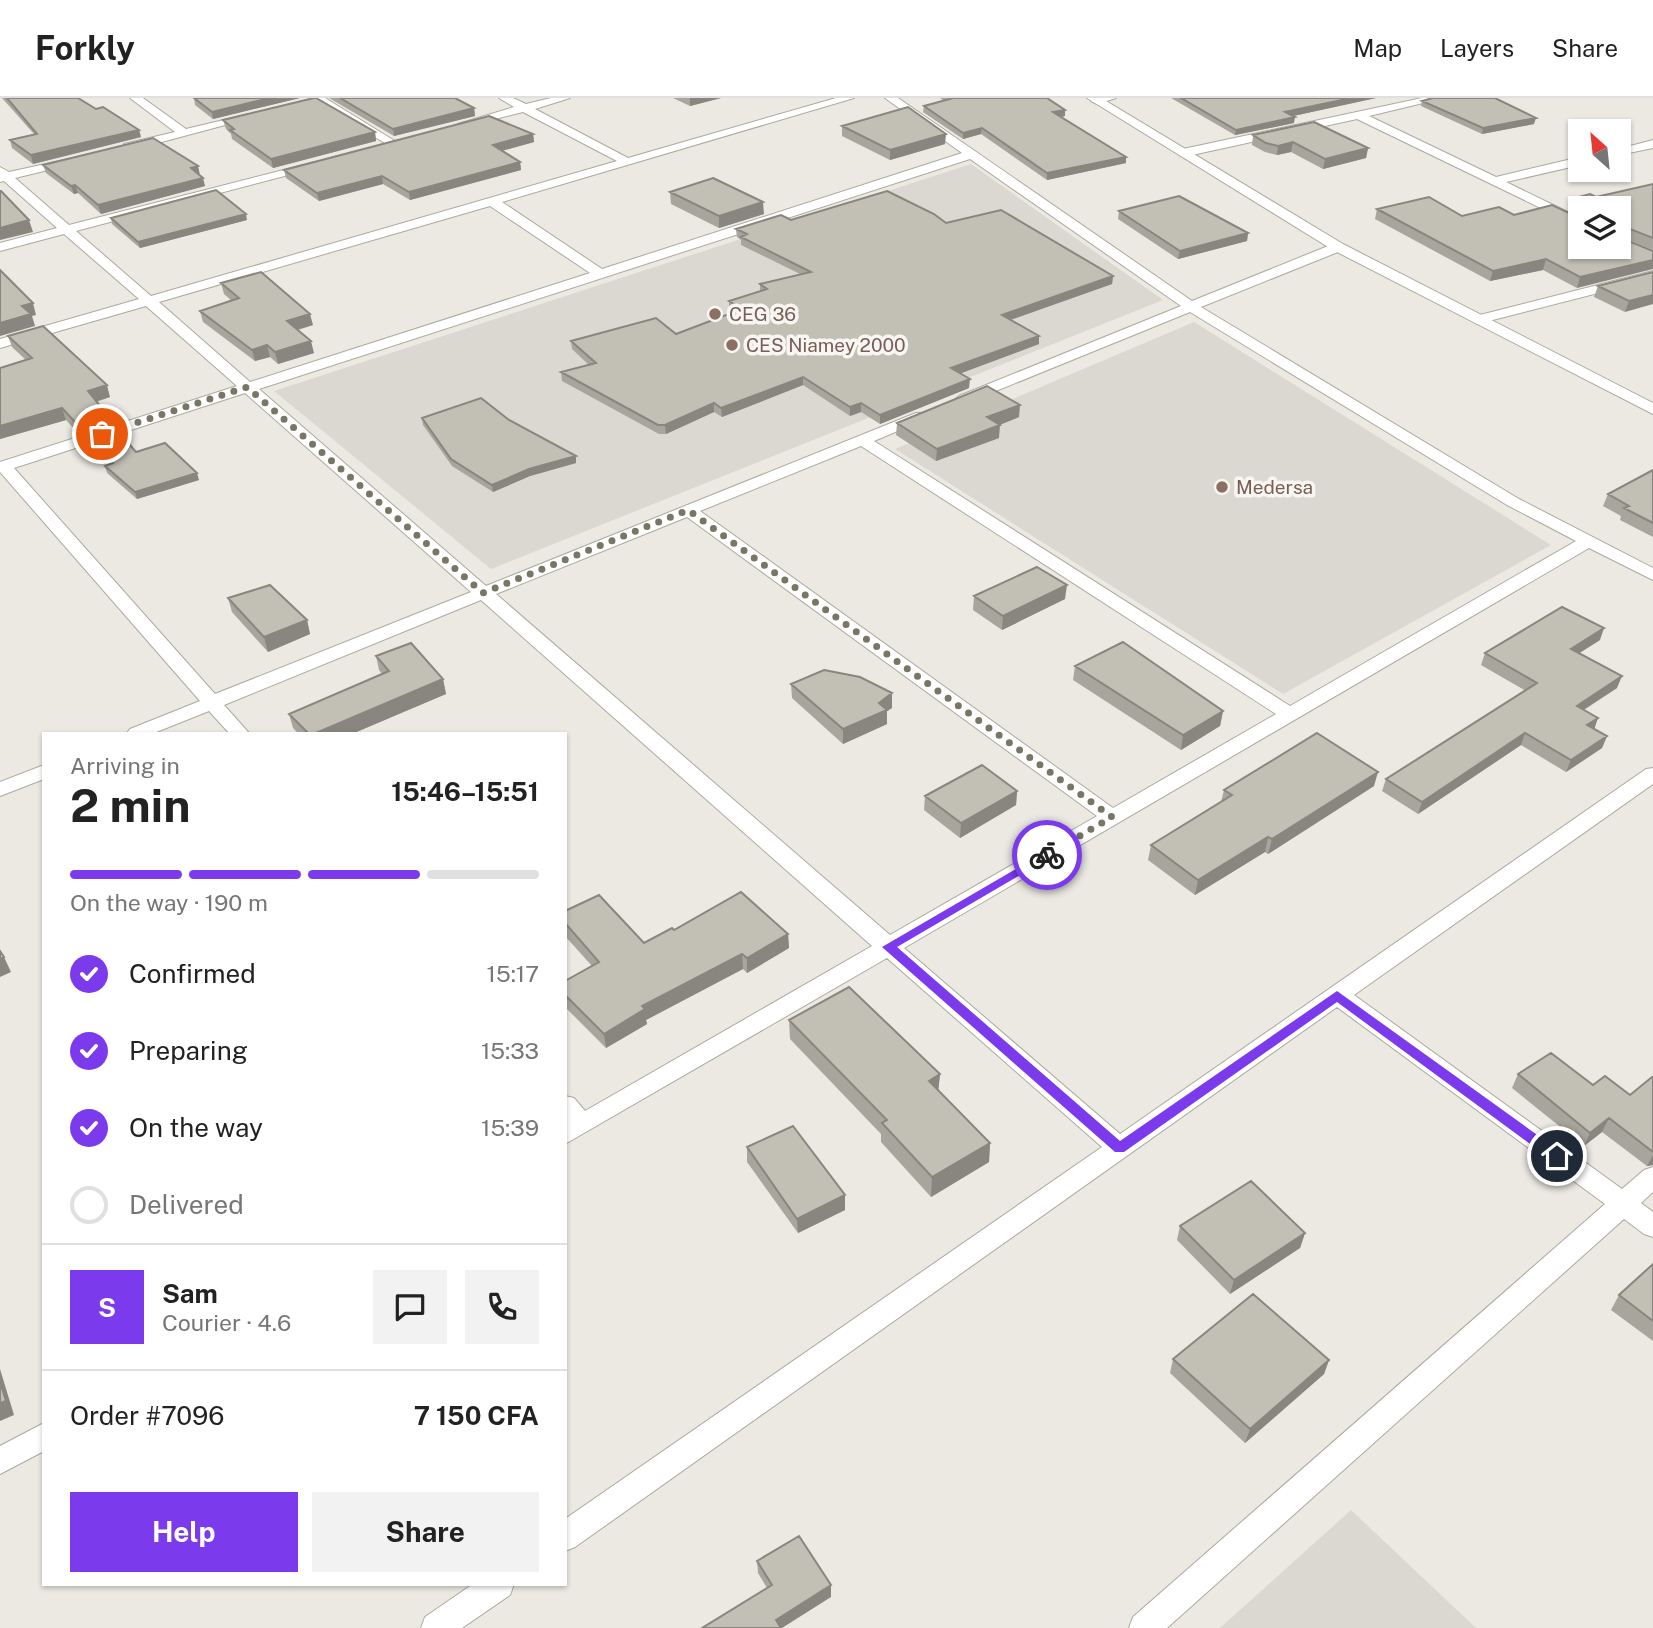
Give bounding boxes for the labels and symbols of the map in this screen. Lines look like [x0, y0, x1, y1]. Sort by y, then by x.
north arrow [1568, 119, 1631, 182]
place label: CEG 36 [729, 303, 796, 325]
marker: CEG 36 [707, 306, 723, 322]
place label: CES Niamey 2000 [746, 334, 906, 356]
marker: CES Niamey 2000 [724, 337, 740, 353]
pin [72, 404, 132, 464]
place label: Medersa [1236, 476, 1313, 498]
marker: Medersa [1214, 479, 1230, 495]
courier [1012, 820, 1082, 890]
pin [1527, 1126, 1587, 1186]

